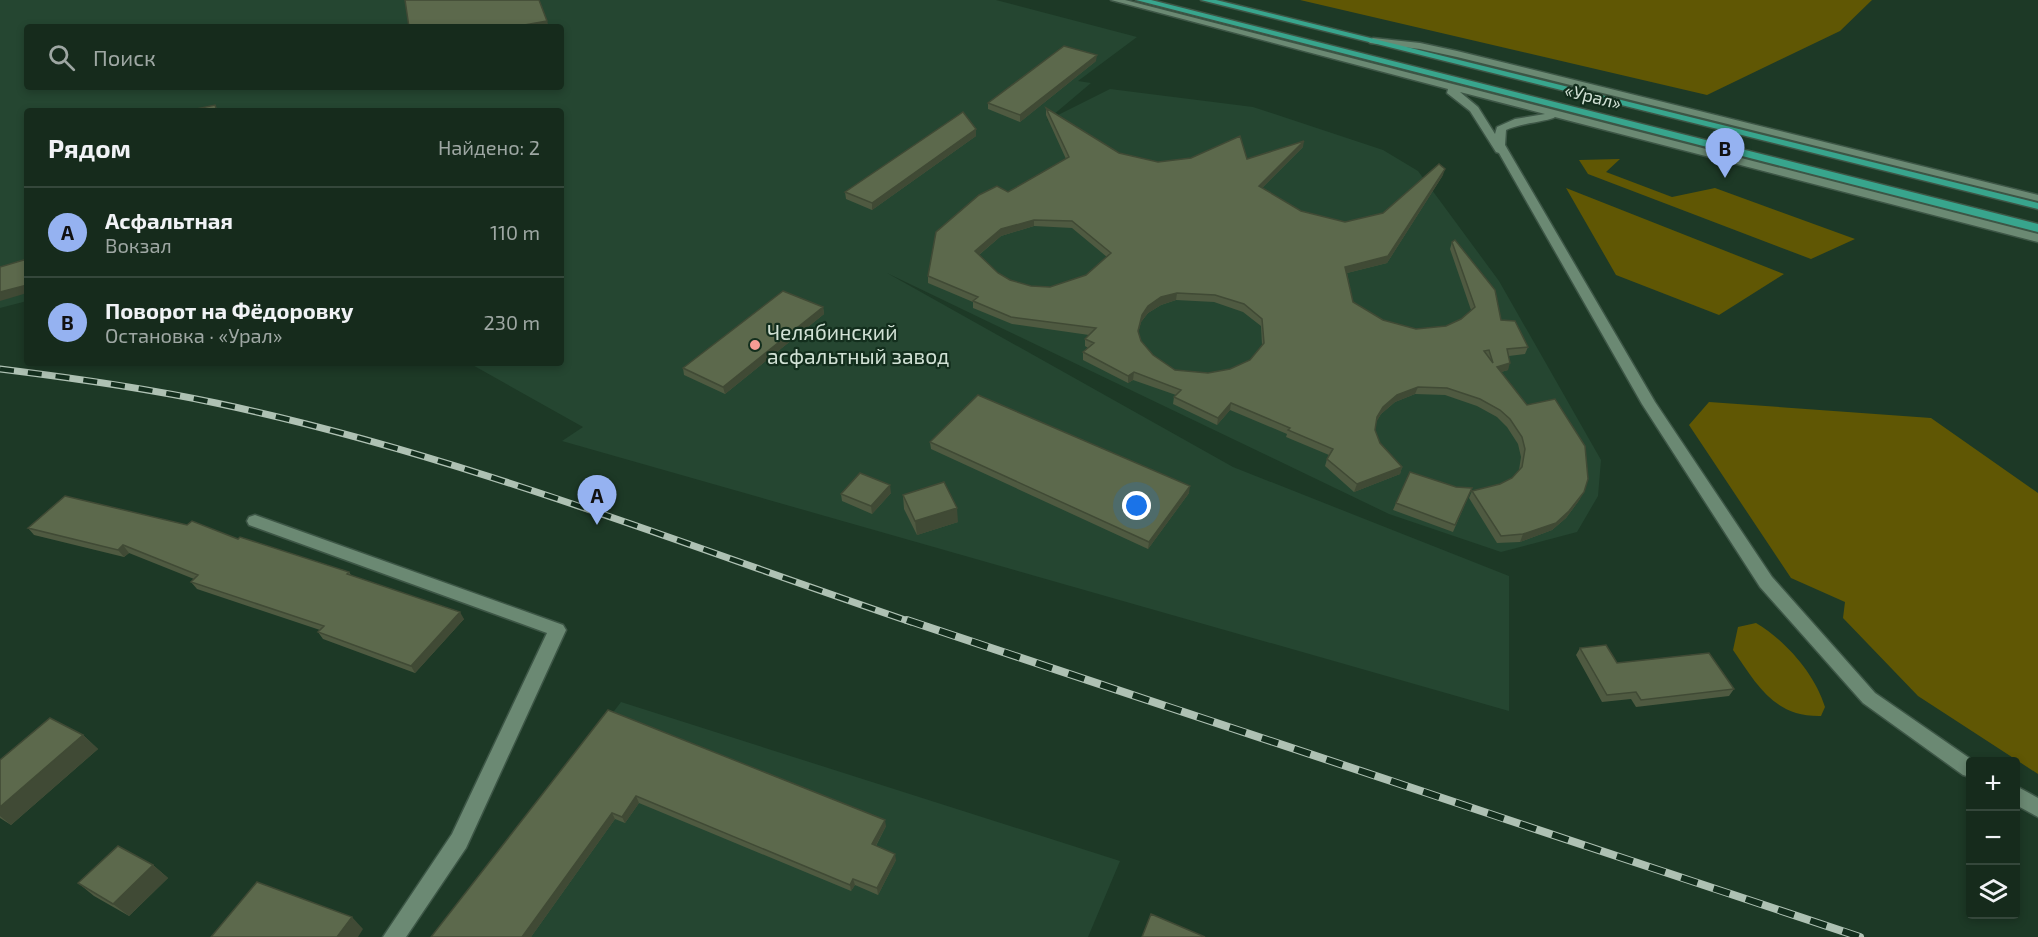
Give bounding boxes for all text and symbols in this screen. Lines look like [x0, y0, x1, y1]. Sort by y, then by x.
search box [24, 24, 564, 90]
icon: search [45, 41, 78, 74]
text: Поиск [93, 44, 156, 70]
street label: «Урал» [1563, 78, 1624, 114]
pin: B [1706, 128, 1744, 178]
text: Рядом [48, 132, 131, 163]
text: Найдено: 2 [438, 135, 540, 159]
text: Асфальтная [105, 207, 233, 233]
text: A [61, 220, 74, 244]
text: 110 m [490, 220, 540, 244]
text: Вокзал [105, 233, 172, 257]
text: Поворот на Фёдоровку [105, 297, 353, 323]
text: B [61, 310, 74, 334]
text: 230 m [484, 310, 540, 334]
place label: Челябинский асфальтный завод [767, 319, 949, 368]
text: Остановка · «Урал» [105, 323, 283, 347]
marker: Челябинский асфальтный завод [748, 338, 762, 352]
pin: A [578, 476, 616, 525]
your location [1122, 491, 1151, 520]
map controls [1966, 757, 2020, 919]
button: + [1966, 757, 2020, 811]
button: − [1966, 811, 2020, 865]
button: layers [1966, 865, 2020, 919]

